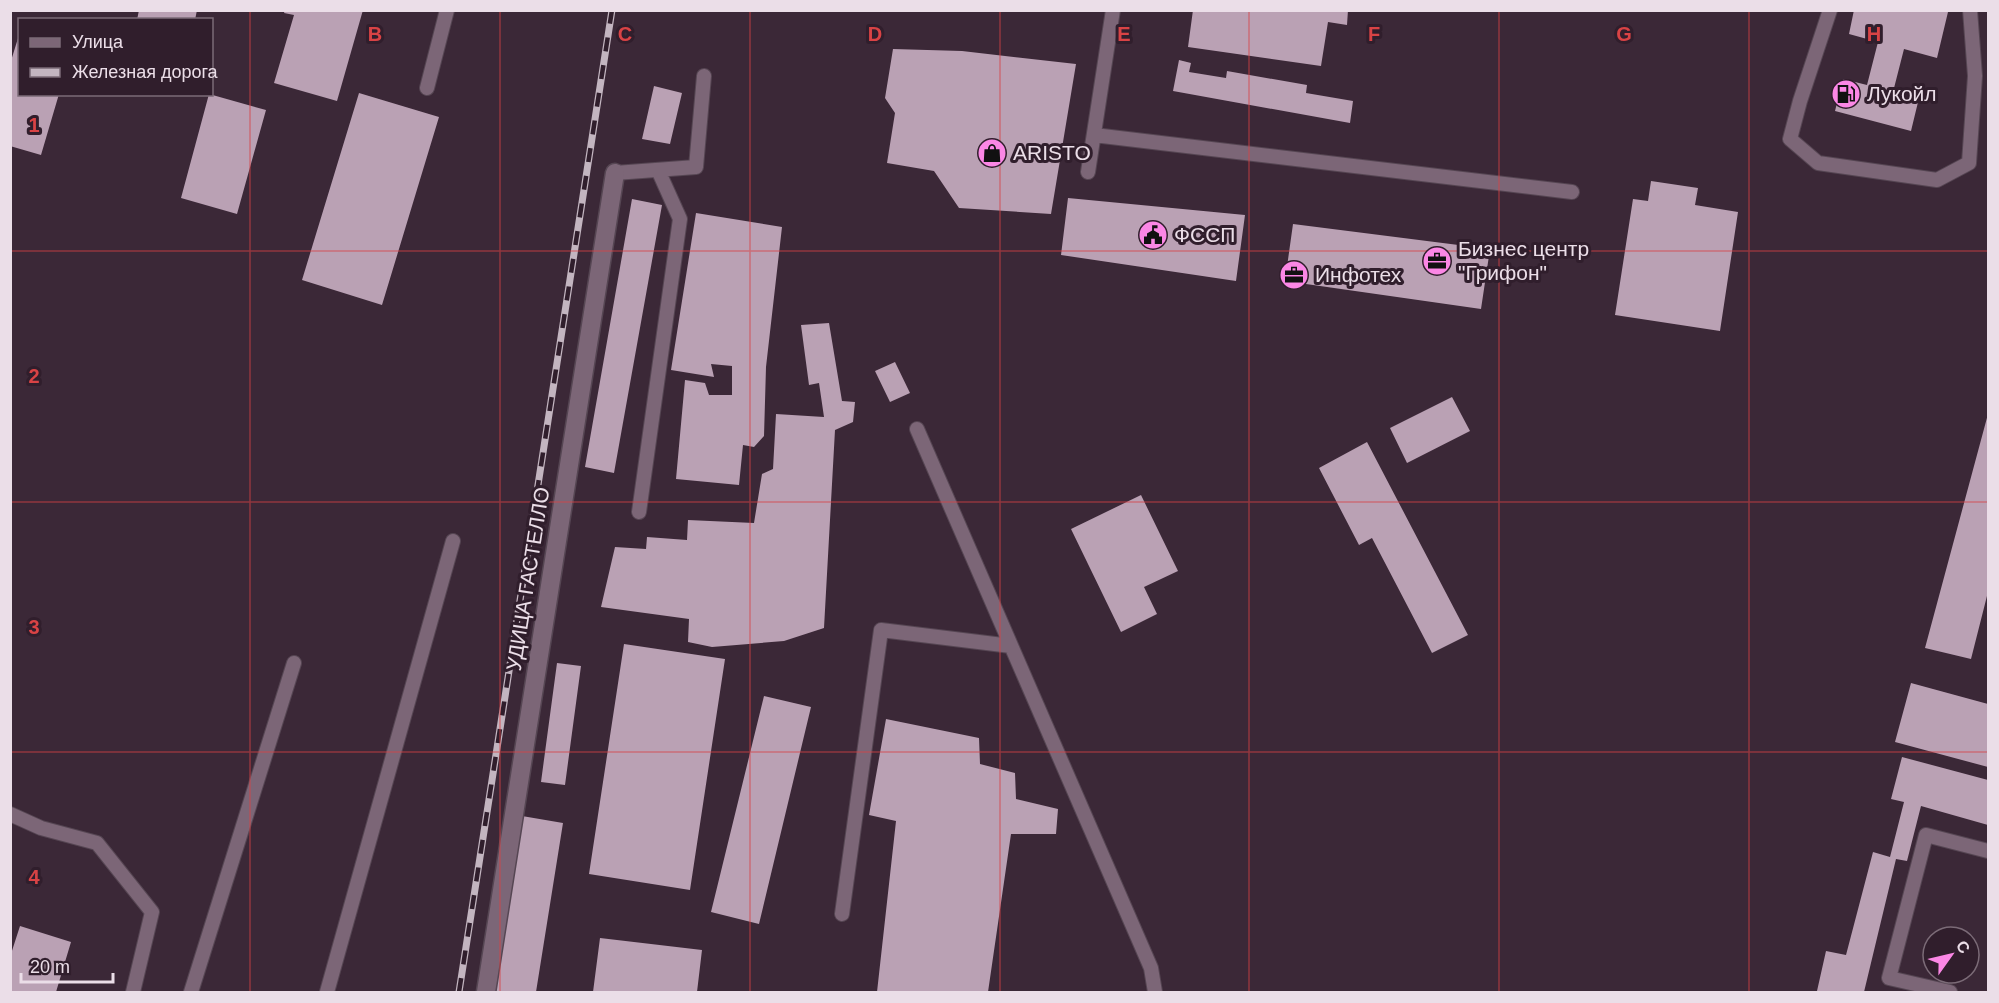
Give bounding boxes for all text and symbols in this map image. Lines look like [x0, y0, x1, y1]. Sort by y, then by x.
legend [18, 18, 213, 96]
text: B [368, 23, 382, 45]
text: C [618, 23, 632, 45]
text: D [868, 23, 882, 45]
text: E [1117, 23, 1131, 45]
text: F [1368, 23, 1380, 45]
text: G [1616, 23, 1632, 45]
text: H [1867, 23, 1881, 45]
text: Улица [72, 32, 124, 52]
text: Железная дорога [72, 62, 219, 82]
fuel station icon: Лукойл [1830, 78, 1862, 110]
place label: Лукойл [1867, 82, 1937, 105]
text: 1 [28, 114, 40, 136]
shop icon: ARISTO [976, 137, 1008, 169]
place label: ARISTO [1013, 141, 1091, 164]
public building icon: ФССП [1137, 219, 1169, 251]
place label: ФССП [1174, 223, 1235, 246]
place label: Бизнес центр "Грифон" [1458, 237, 1589, 284]
office icon: Бизнес центр "Грифон" [1421, 245, 1453, 277]
office icon: Инфотех [1278, 259, 1310, 291]
place label: Инфотех [1315, 263, 1402, 286]
text: 2 [28, 365, 40, 387]
street label: УДИЦА ГАСТЕЛЛО [502, 485, 553, 672]
text: 3 [28, 616, 40, 638]
text: 4 [28, 866, 40, 888]
north arrow [1921, 925, 1981, 985]
text: С [1953, 937, 1974, 957]
scale bar [21, 946, 112, 984]
text: 20 m [30, 957, 70, 977]

